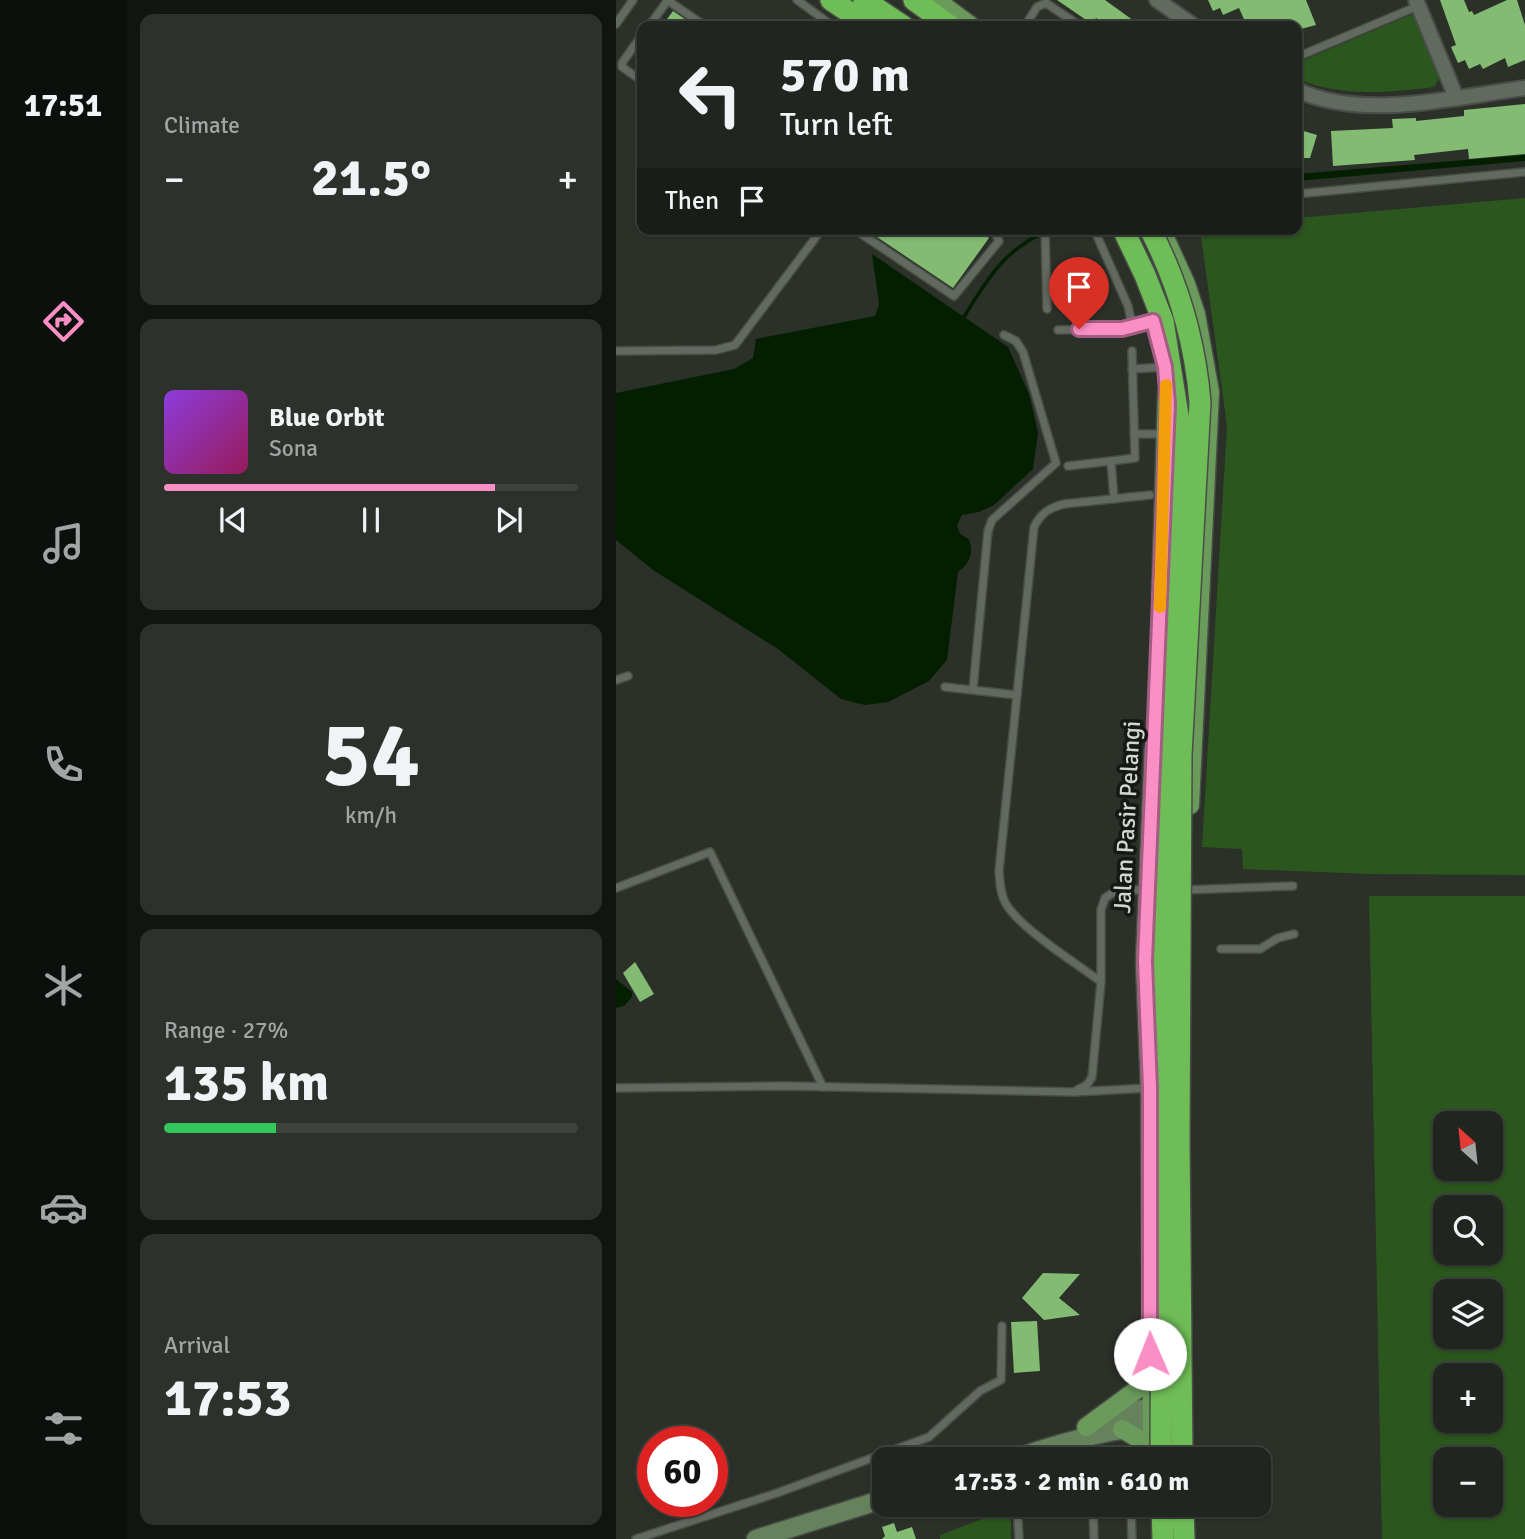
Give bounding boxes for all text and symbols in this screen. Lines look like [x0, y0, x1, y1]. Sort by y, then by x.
text: 570 m [780, 45, 910, 105]
icon: left [665, 49, 756, 140]
text: 17:51 [24, 86, 102, 125]
text: Turn left [780, 105, 893, 144]
text: Climate [164, 111, 240, 140]
text: 21.5° [311, 146, 431, 210]
text: − [164, 156, 185, 203]
text: + [557, 156, 578, 203]
icon: arrive [733, 182, 771, 220]
text: Then [665, 185, 719, 217]
pin [1049, 257, 1109, 329]
icon: arrive [1060, 268, 1098, 306]
icon: directions [39, 297, 88, 346]
text: Blue Orbit [269, 402, 385, 434]
text: Sona [269, 434, 318, 463]
icon: previous [214, 501, 252, 539]
icon: pause [352, 501, 390, 539]
icon: next [490, 501, 528, 539]
icon: music [39, 519, 88, 568]
text: 54 [322, 699, 420, 812]
street label: Jalan Pasir Pelangi [1107, 720, 1147, 914]
icon: phone [39, 740, 88, 789]
text: km/h [345, 801, 397, 830]
icon: climate [39, 961, 88, 1010]
text: Range · 27% [164, 1016, 288, 1045]
text: 135 km [164, 1051, 329, 1115]
north arrow [1433, 1111, 1503, 1181]
map controls [1433, 1111, 1503, 1517]
icon: car [39, 1183, 88, 1232]
button: search [1433, 1195, 1503, 1265]
button: layers [1433, 1279, 1503, 1349]
position arrow [1113, 1317, 1187, 1391]
text: Arrival [164, 1331, 230, 1360]
button: + [1433, 1363, 1503, 1433]
text: 17:53 [164, 1366, 292, 1430]
icon: filters [39, 1404, 88, 1453]
speed limit sign: 60 [637, 1426, 728, 1517]
button: − [1433, 1447, 1503, 1517]
text: 17:53 · 2 min · 610 m [954, 1466, 1189, 1498]

